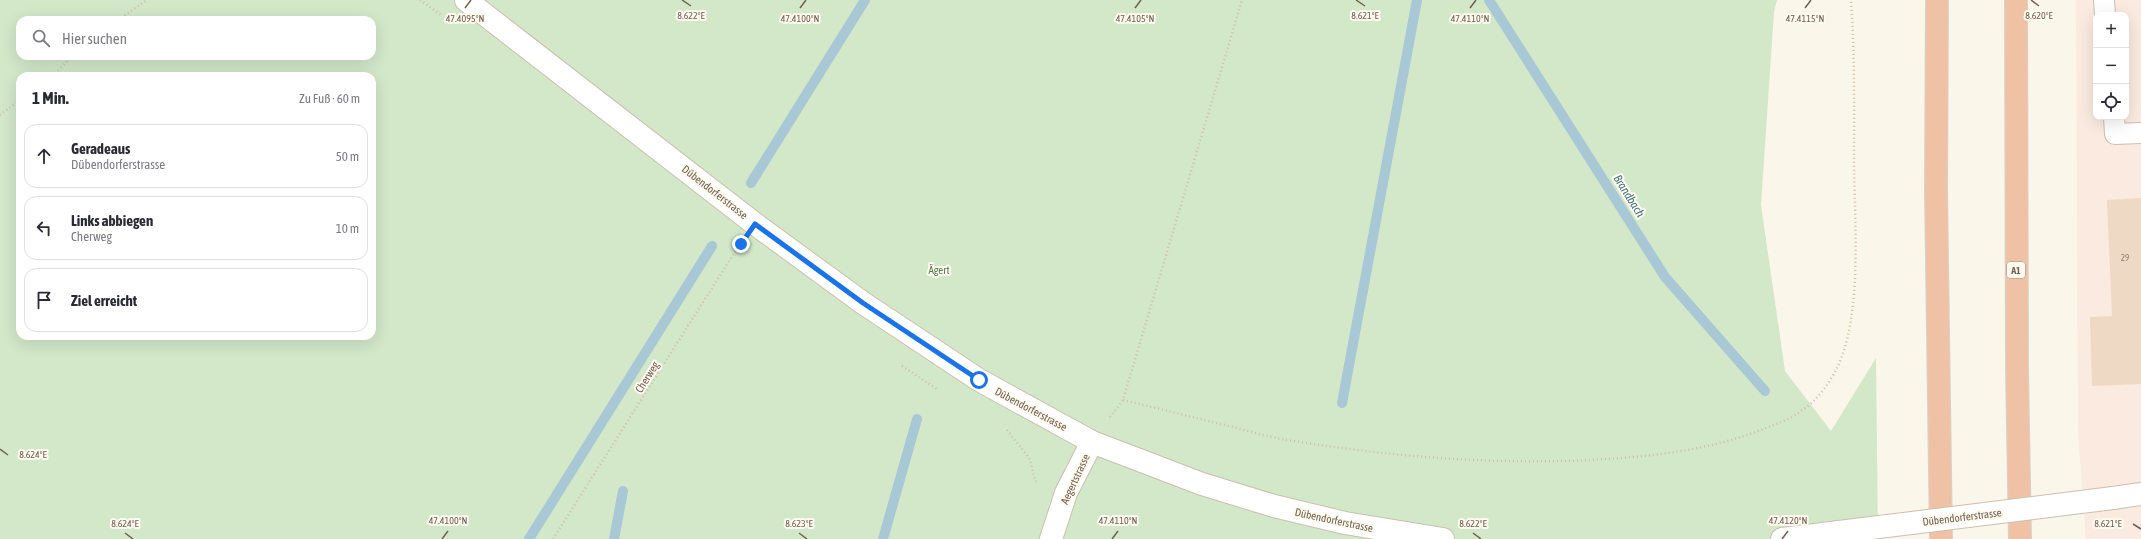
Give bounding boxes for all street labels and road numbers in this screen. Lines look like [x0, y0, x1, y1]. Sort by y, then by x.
street label: Dübendorferstrasse [680, 163, 750, 221]
road number: A1 [2007, 262, 2025, 278]
street label: Cherweg [633, 359, 661, 395]
street label: Dübendorferstrasse [993, 385, 1069, 433]
street label: Aegertstrasse [1058, 452, 1092, 506]
street label: Dübendorferstrasse [1294, 506, 1374, 534]
street label: Dübendorferstrasse [1922, 506, 2002, 528]

